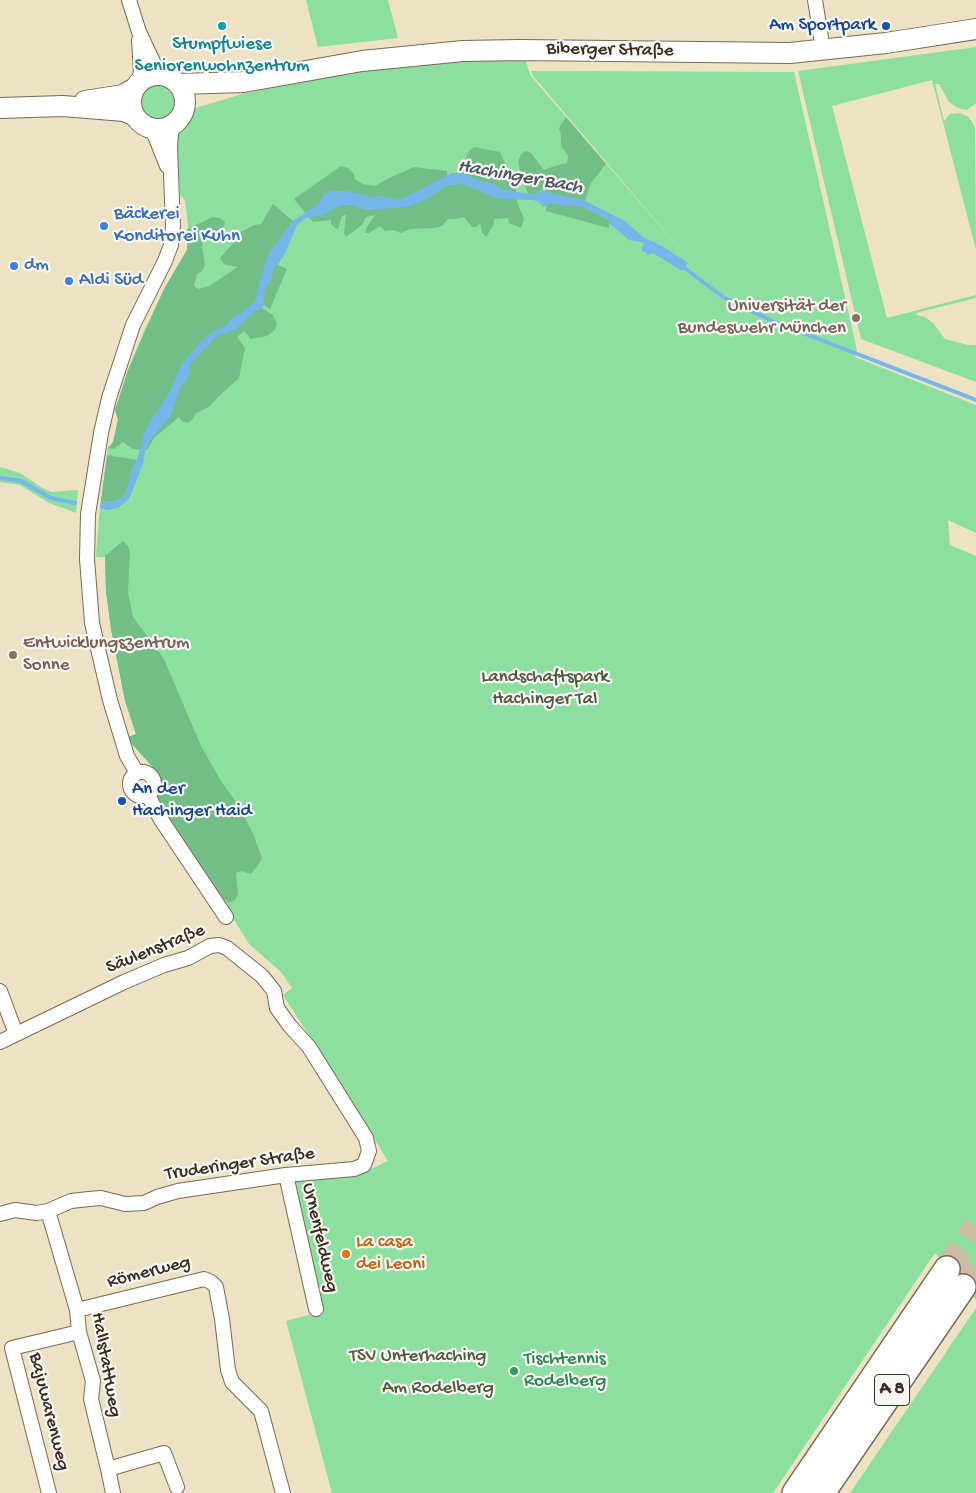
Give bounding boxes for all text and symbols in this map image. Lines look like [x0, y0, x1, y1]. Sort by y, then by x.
place label: Am Sportpark [769, 15, 876, 37]
marker: Stumpfwiese Seniorenwohnzentrum [216, 20, 228, 32]
marker: Am Sportpark [880, 20, 892, 32]
place label: Stumpfwiese Seniorenwohnzentrum [134, 34, 310, 78]
street label: Biberger Straße [546, 38, 674, 64]
water label: Hachinger Bach [456, 155, 584, 201]
place label: Bäckerei Konditorei Kuhn [114, 204, 240, 248]
marker: Bäckerei Konditorei Kuhn [98, 220, 110, 232]
place label: dm [24, 255, 49, 277]
marker: dm [8, 260, 20, 272]
place label: Aldi Süd [79, 270, 143, 292]
marker: Aldi Süd [63, 275, 75, 287]
place label: Universität der Bundeswehr München [678, 296, 846, 340]
marker: Universität der Bundeswehr München [850, 312, 862, 324]
place label: Entwicklungszentrum Sonne [23, 633, 189, 677]
marker: Entwicklungszentrum Sonne [7, 649, 19, 661]
park label: Landschaftspark Hachinger Tal [481, 667, 609, 711]
place label: An der Hachinger Haid [132, 779, 252, 823]
marker: An der Hachinger Haid [116, 795, 128, 807]
street label: Säulenstraße [103, 920, 209, 980]
street label: Truderinger Straße [164, 1143, 316, 1187]
street label: Urnenfeldweg [295, 1181, 343, 1295]
place label: La casa dei Leoni [356, 1232, 425, 1276]
marker: La casa dei Leoni [340, 1248, 352, 1260]
street label: Römerweg [105, 1252, 193, 1294]
street label: Hallstattweg [85, 1311, 125, 1419]
park label: TSV Unterhaching [350, 1346, 486, 1368]
place label: Tischtennis Rodelberg [524, 1349, 606, 1393]
street label: Bajuwarenweg [22, 1351, 74, 1473]
marker: Tischtennis Rodelberg [508, 1365, 520, 1377]
road number: A 8 [874, 1374, 910, 1406]
park label: Am Rodelberg [382, 1378, 494, 1400]

